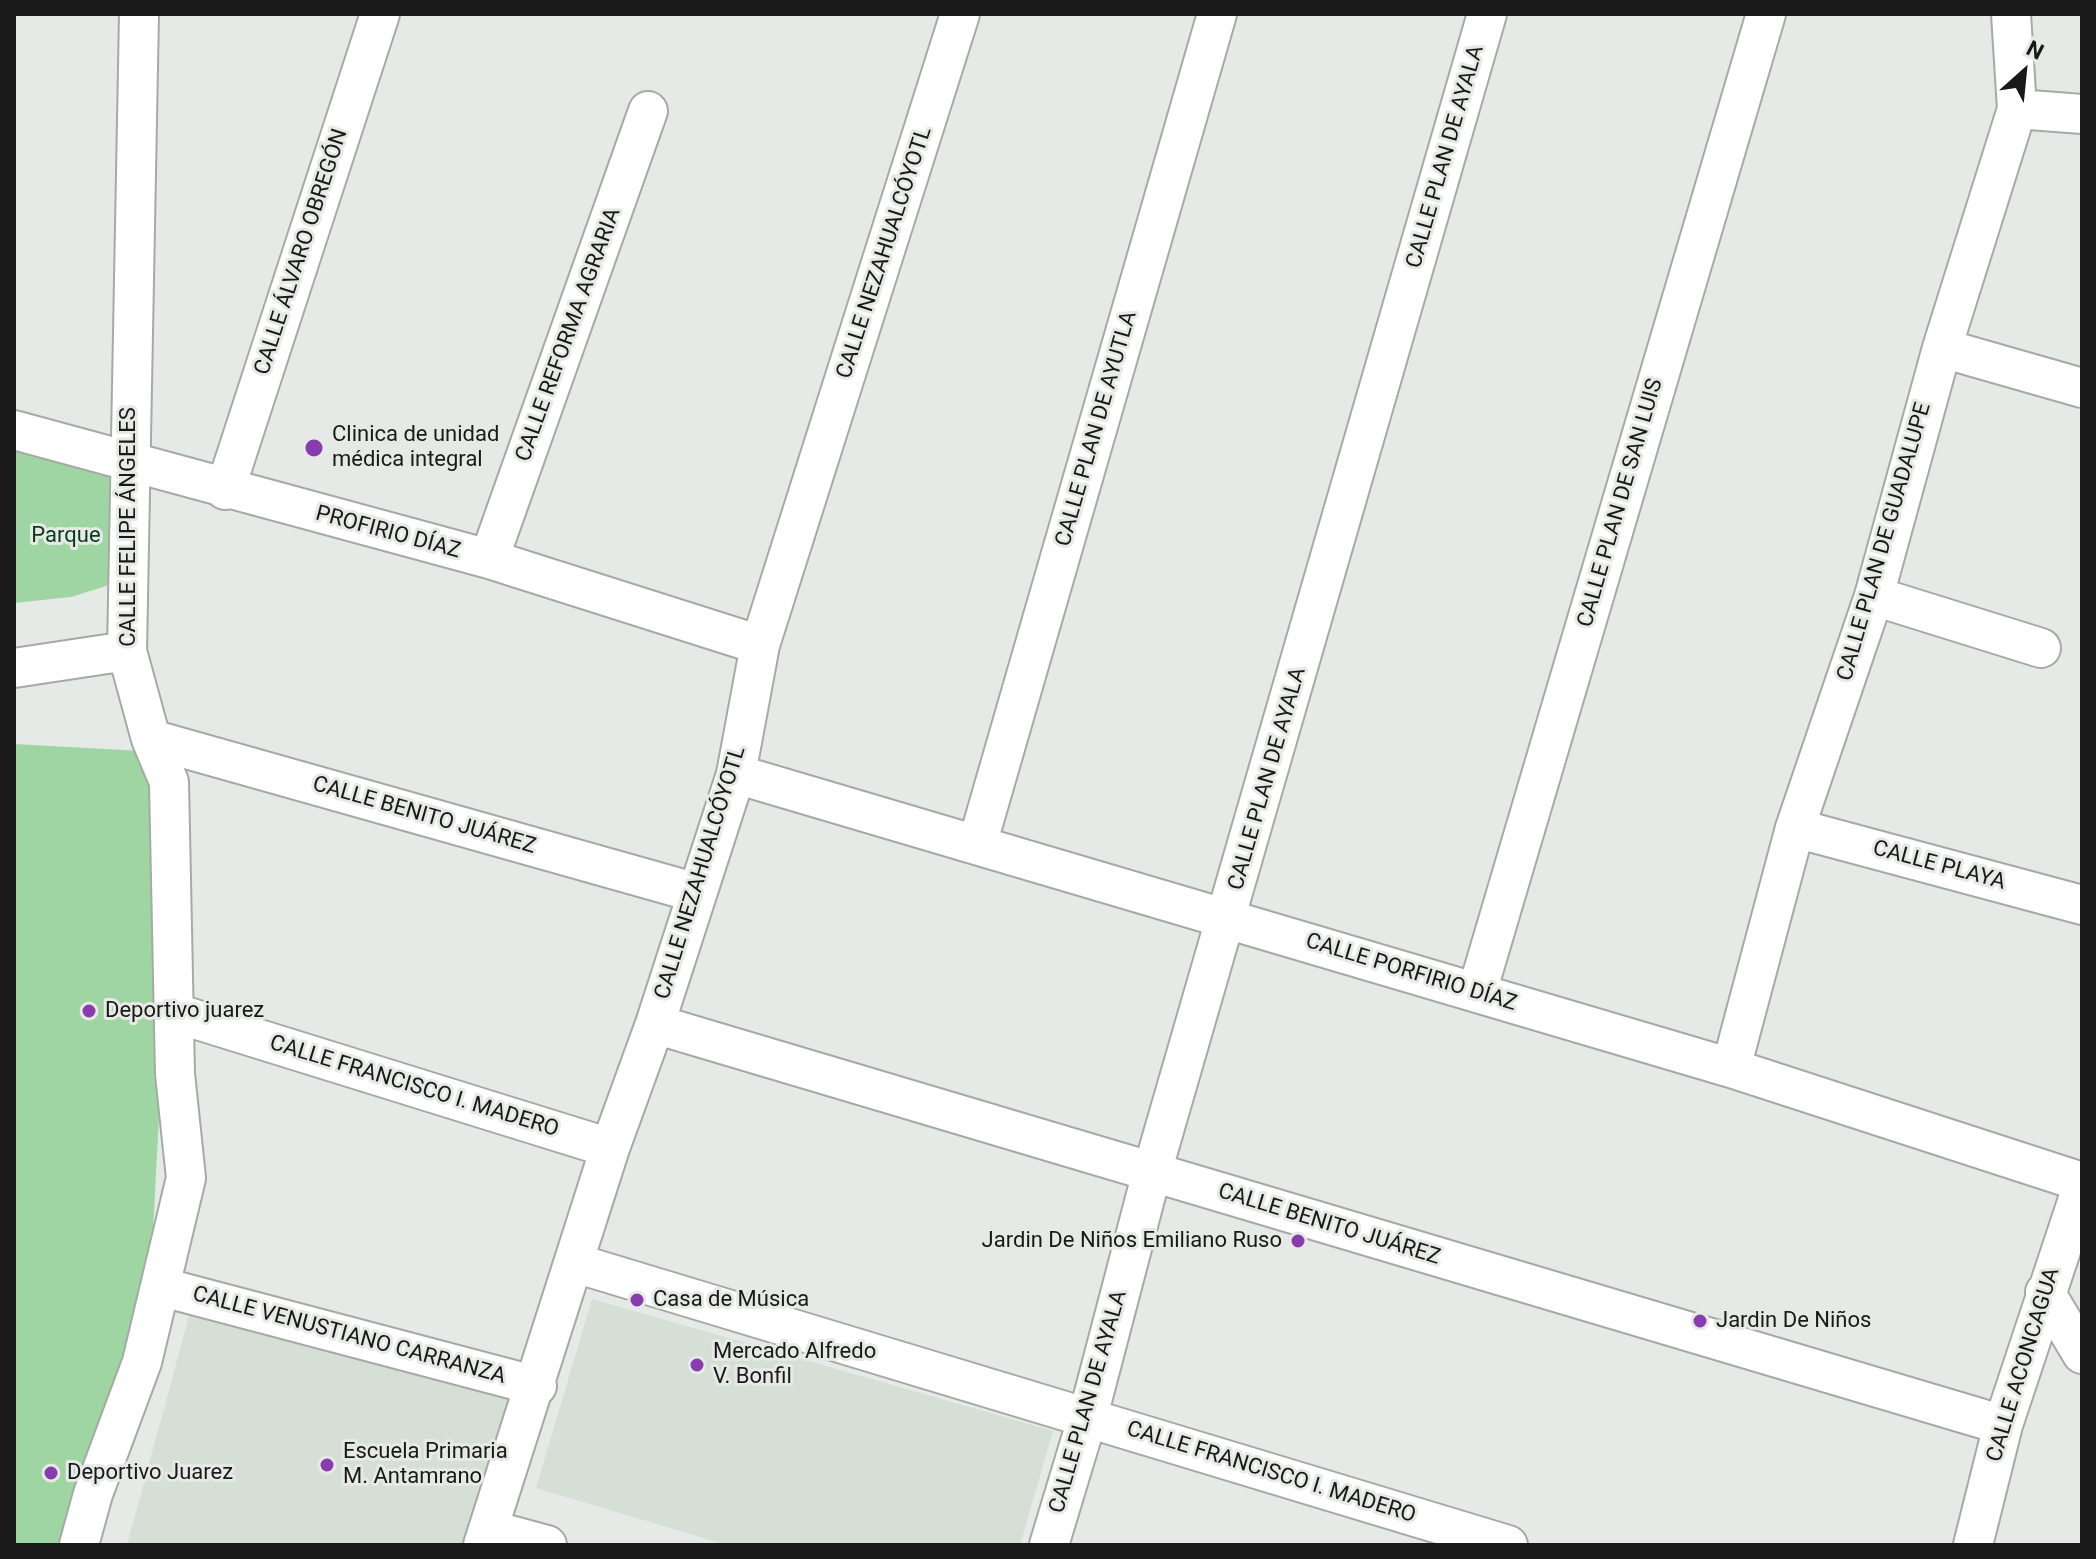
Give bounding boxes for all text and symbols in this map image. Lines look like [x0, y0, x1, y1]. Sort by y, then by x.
north arrow [1984, 32, 2064, 112]
text: N [2023, 36, 2048, 65]
street label: CALLE PLAN DE AYALA [1402, 43, 1490, 271]
street label: CALLE NEZAHUALCÓYOTL [832, 124, 938, 382]
street label: CALLE ÁLVARO OBREGÓN [250, 126, 354, 378]
street label: CALLE REFORMA AGRARIA [511, 205, 627, 465]
street label: CALLE PLAN DE AYUTLA [1051, 308, 1143, 550]
street label: CALLE PLAN DE SAN LUIS [1573, 376, 1669, 630]
street label: CALLE PLAN DE GUADALUPE [1833, 400, 1937, 684]
street label: CALLE FELIPE ÁNGELES [116, 407, 142, 647]
place label: Clinica de unidad médica integral [332, 422, 499, 474]
marker: Clinica de unidad médica integral [303, 437, 325, 459]
street label: PROFIRIO DÍAZ [313, 501, 463, 565]
park label: Parque [31, 523, 101, 549]
street label: CALLE PLAN DE AYALA [1224, 665, 1312, 893]
street label: CALLE NEZAHUALCÓYOTL [650, 743, 752, 1003]
street label: CALLE BENITO JUÁREZ [309, 771, 539, 861]
street label: CALLE PLAYA [1870, 836, 2008, 896]
street label: CALLE PORFIRIO DÍAZ [1302, 928, 1520, 1018]
place label: Deportivo juarez [105, 998, 264, 1024]
marker: Deportivo juarez [80, 1002, 98, 1020]
street label: CALLE FRANCISCO I. MADERO [266, 1030, 562, 1144]
street label: CALLE BENITO JUÁREZ [1215, 1179, 1443, 1271]
place label: Jardin De Niños Emiliano Ruso [982, 1228, 1282, 1254]
marker: Jardin De Niños Emiliano Ruso [1289, 1232, 1307, 1250]
street label: CALLE ACONCAGUA [1982, 1265, 2066, 1465]
street label: CALLE VENUSTIANO CARRANZA [189, 1281, 509, 1391]
place label: Casa de Música [653, 1287, 809, 1313]
street label: CALLE PLAN DE AYALA [1045, 1288, 1133, 1516]
marker: Casa de Música [628, 1291, 646, 1309]
place label: Jardin De Niños [1716, 1308, 1871, 1334]
marker: Jardin De Niños [1691, 1312, 1709, 1330]
place label: Mercado Alfredo V. Bonfil [713, 1339, 876, 1390]
marker: Mercado Alfredo V. Bonfil [688, 1356, 706, 1374]
street label: CALLE FRANCISCO I. MADERO [1123, 1416, 1419, 1530]
place label: Escuela Primaria M. Antamrano [343, 1439, 508, 1490]
marker: Escuela Primaria M. Antamrano [318, 1456, 336, 1474]
place label: Deportivo Juarez [67, 1460, 233, 1486]
marker: Deportivo Juarez [42, 1464, 60, 1482]

